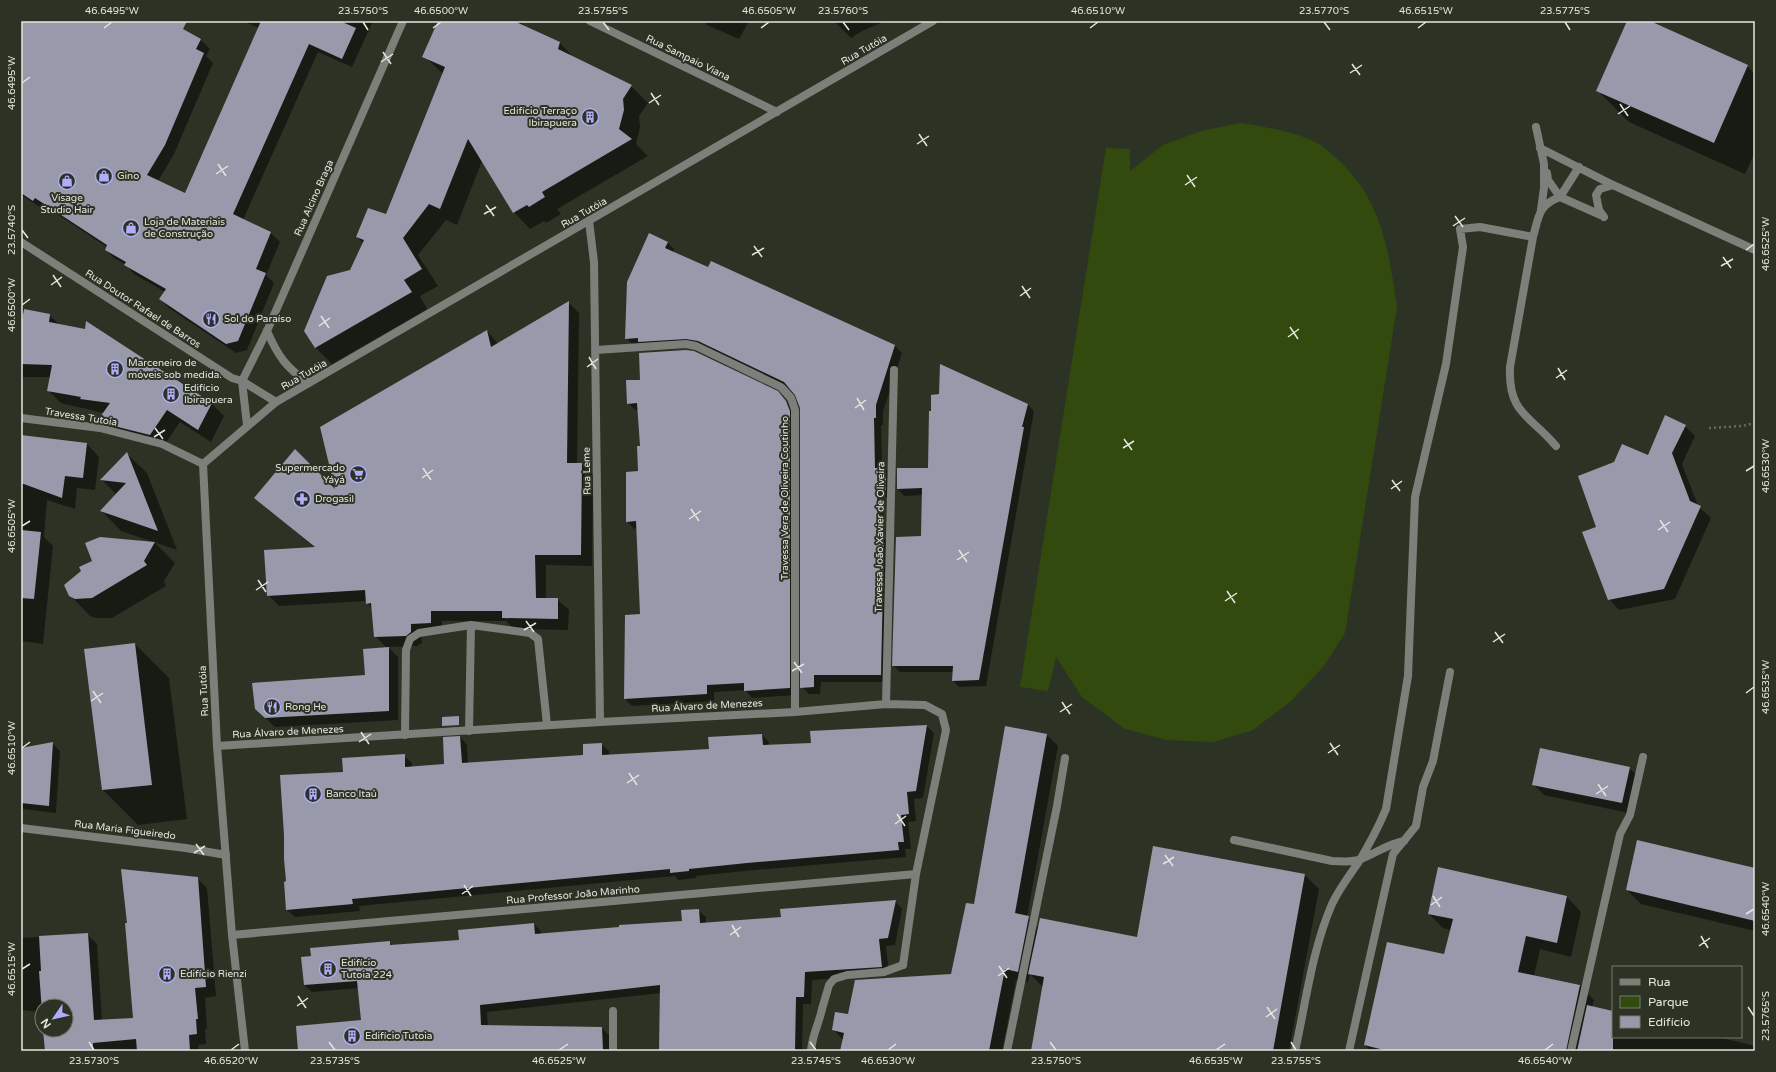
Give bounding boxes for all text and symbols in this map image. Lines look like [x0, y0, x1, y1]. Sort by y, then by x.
text: 46.6495°W [85, 5, 139, 17]
text: 23.5750°S [338, 5, 388, 17]
text: 46.6500°W [414, 5, 468, 17]
text: 23.5755°S [578, 5, 628, 17]
text: 46.6505°W [742, 5, 796, 17]
text: 23.5760°S [818, 5, 868, 17]
text: 46.6510°W [1071, 5, 1125, 17]
text: 23.5770°S [1299, 5, 1349, 17]
text: 46.6515°W [1399, 5, 1453, 17]
text: 23.5775°S [1540, 5, 1590, 17]
street label: Rua Sampaio Viana [644, 32, 732, 84]
street label: Rua Tutóia [839, 32, 889, 68]
text: 46.6495°W [6, 56, 18, 110]
place label: Edifício Terraço Ibirapuera [503, 105, 577, 129]
building icon: Edifício Terraço Ibirapuera [580, 107, 600, 127]
street label: Rua Alcino Braga [292, 158, 336, 238]
shop icon: Gino [94, 166, 114, 186]
place label: Gino [117, 170, 139, 182]
shop icon: Visage Studio Hair [57, 171, 77, 191]
place label: Visage Studio Hair [41, 192, 94, 216]
street label: Rua Tutóia [559, 195, 609, 231]
text: 23.5740°S [6, 205, 18, 255]
place label: Loja de Materiais de Construção [144, 216, 225, 240]
text: 46.6525°W [1760, 217, 1772, 271]
shop icon: Loja de Materiais de Construção [121, 218, 141, 238]
street label: Rua Doutor Rafael de Barros [83, 267, 203, 351]
text: 46.6500°W [6, 278, 18, 332]
restaurant icon: Sol do Paraíso [201, 309, 221, 329]
place label: Sol do Paraíso [224, 313, 291, 325]
place label: Marceneiro de móveis sob medida. [128, 357, 222, 381]
street label: Rua Tutóia [279, 357, 329, 393]
building icon: Marceneiro de móveis sob medida. [105, 359, 125, 379]
place label: Edifício Ibirapuera [184, 382, 233, 406]
building icon: Edifício Ibirapuera [161, 384, 181, 404]
street label: Travessa Tutoia [44, 405, 118, 429]
street label: Travessa Vera de Oliveira Coutinho [779, 416, 791, 580]
text: 46.6530°W [1760, 439, 1772, 493]
street label: Rua Leme [581, 447, 593, 495]
street label: Travessa João Xavier de Oliveira [873, 461, 887, 613]
place label: Supermercado Yáyá [275, 462, 345, 486]
supermarket icon: Supermercado Yáyá [348, 464, 368, 484]
pharmacy icon: Drogasil [292, 489, 312, 509]
place label: Drogasil [315, 493, 354, 505]
text: 46.6505°W [6, 499, 18, 553]
text: 46.6535°W [1760, 660, 1772, 714]
street label: Rua Tutóia [197, 665, 211, 717]
restaurant icon: Rong He [262, 697, 282, 717]
street label: Rua Álvaro de Menezes [651, 697, 763, 715]
place label: Rong He [285, 701, 327, 713]
text: 46.6510°W [6, 721, 18, 775]
street label: Rua Álvaro de Menezes [232, 723, 344, 741]
building icon: Banco Itaú [303, 784, 323, 804]
place label: Banco Itaú [326, 788, 377, 800]
street label: Rua Maria Figueiredo [74, 818, 176, 842]
text: 46.6540°W [1760, 882, 1772, 936]
street label: Rua Professor João Marinho [506, 883, 640, 907]
text: 46.6515°W [6, 942, 18, 996]
place label: Edifício Tutoia 224 [341, 957, 392, 981]
building icon: Edifício Tutoia 224 [318, 959, 338, 979]
building icon: Edifício Rienzi [157, 964, 177, 984]
legend [1612, 966, 1742, 1038]
place label: Edifício Rienzi [180, 968, 247, 980]
text: Rua [1648, 975, 1671, 989]
text: 23.5765°S [1760, 991, 1772, 1041]
text: Parque [1648, 995, 1689, 1009]
north arrow [34, 998, 74, 1038]
text: Edifício [1648, 1015, 1690, 1029]
text: N [38, 1016, 54, 1031]
building icon: Edifício Tutoia [342, 1026, 362, 1046]
place label: Edifício Tutoia [365, 1030, 432, 1042]
text: 23.5730°S [69, 1055, 119, 1067]
text: 46.6520°W [204, 1055, 258, 1067]
text: 23.5735°S [310, 1055, 360, 1067]
text: 46.6525°W [532, 1055, 586, 1067]
text: 23.5745°S [791, 1055, 841, 1067]
text: 46.6530°W [861, 1055, 915, 1067]
text: 23.5750°S [1031, 1055, 1081, 1067]
text: 46.6535°W [1189, 1055, 1243, 1067]
text: 23.5755°S [1271, 1055, 1321, 1067]
text: 46.6540°W [1518, 1055, 1572, 1067]

